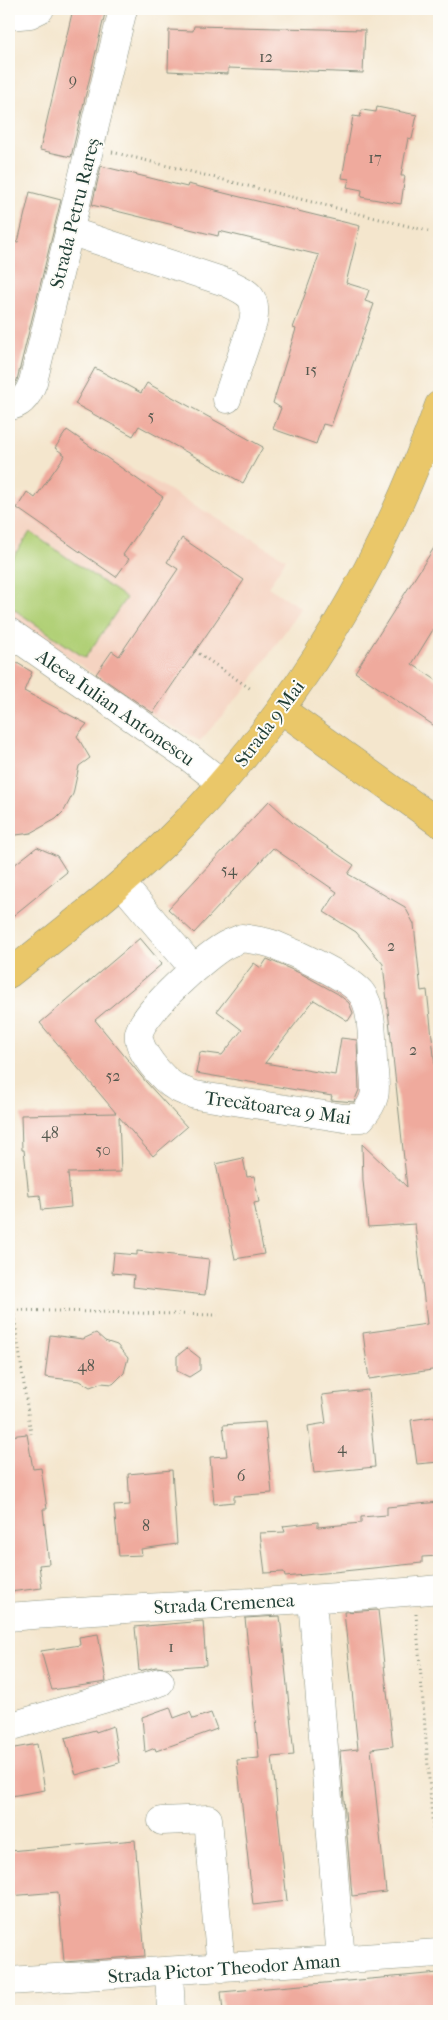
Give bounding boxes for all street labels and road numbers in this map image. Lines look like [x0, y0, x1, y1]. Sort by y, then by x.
street label: Strada Petru Rareș [46, 136, 104, 291]
street label: Aleea Iulian Antonescu [31, 644, 199, 771]
street label: Strada 9 Mai [230, 676, 310, 771]
street label: Trecătoarea 9 Mai [203, 1087, 353, 1129]
street label: Strada Cremenea [153, 1589, 295, 1619]
street label: Strada Pictor Theodor Aman [107, 1950, 341, 1988]

